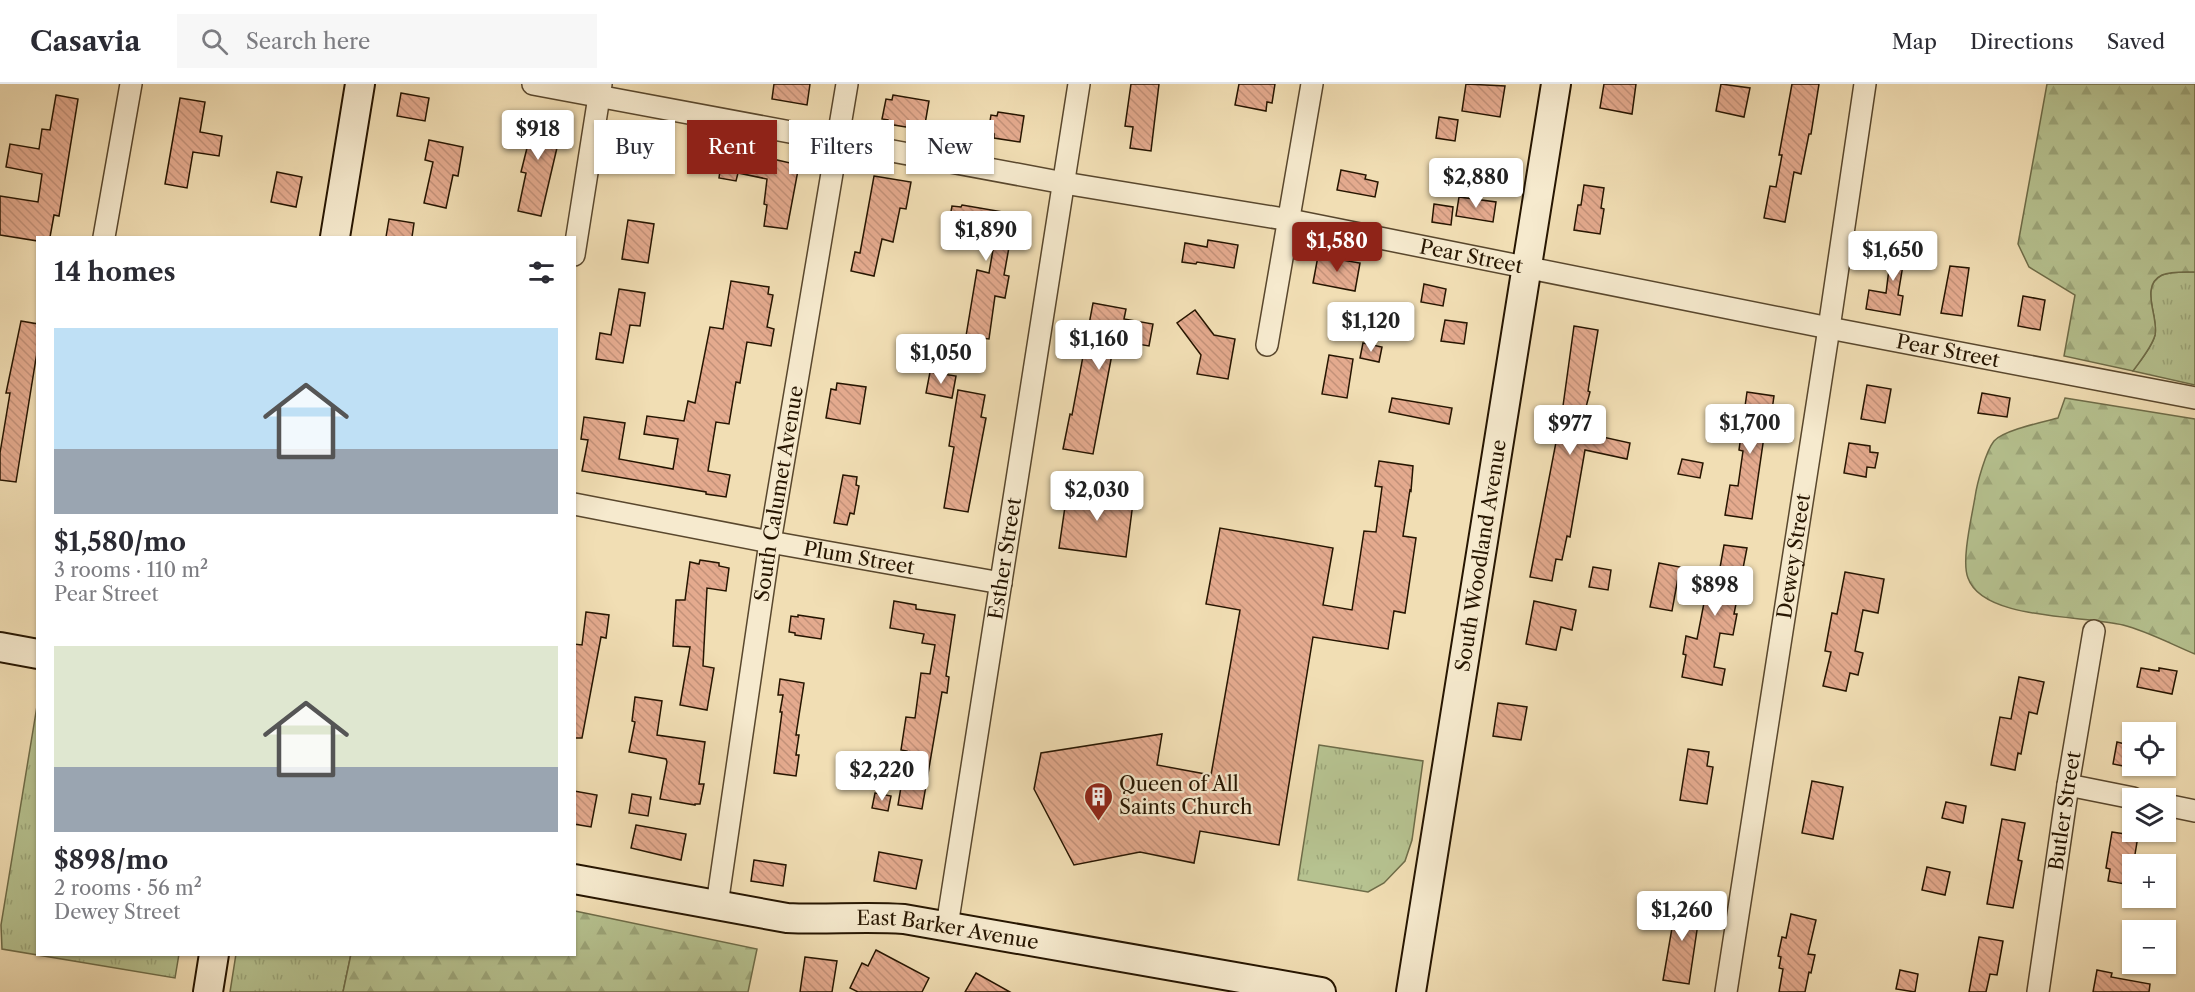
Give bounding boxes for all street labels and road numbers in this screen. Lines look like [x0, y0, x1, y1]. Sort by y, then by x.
street label: Pear Street [1418, 234, 1525, 278]
street label: Pear Street [1894, 329, 2002, 372]
street label: South Calumet Avenue [749, 384, 808, 603]
street label: South Woodland Avenue [1450, 438, 1511, 673]
street label: Dewey Street [1772, 492, 1815, 621]
street label: Esther Street [983, 496, 1026, 621]
street label: Plum Street [802, 536, 916, 579]
street label: Butler Street [2044, 749, 2086, 872]
street label: East Barker Avenue [856, 906, 1040, 954]

